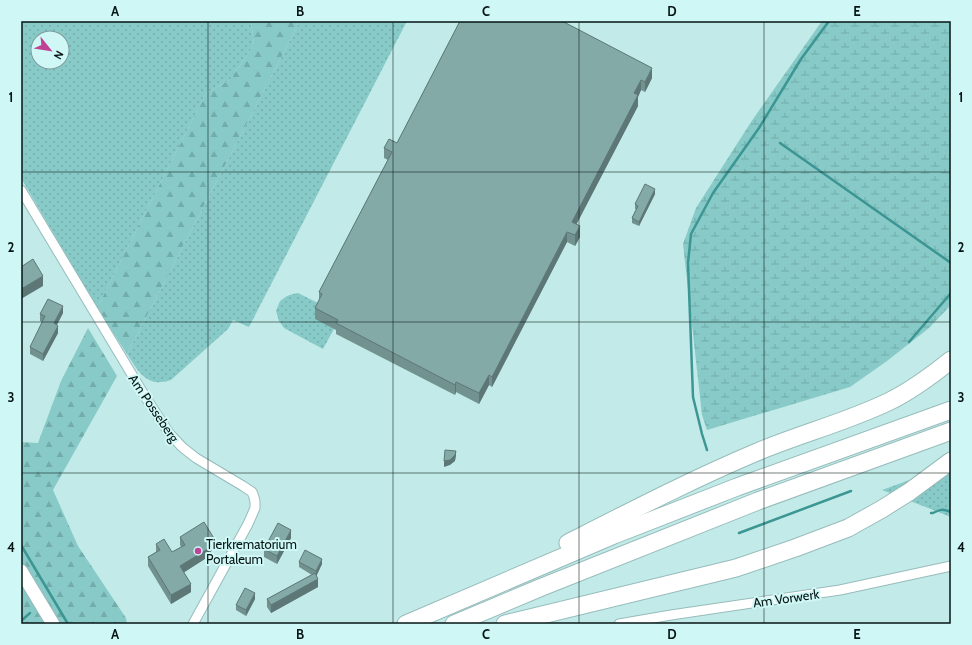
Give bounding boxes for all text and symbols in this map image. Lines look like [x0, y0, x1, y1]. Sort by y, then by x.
text: A [111, 3, 120, 19]
text: B [296, 3, 304, 19]
text: C [482, 3, 490, 19]
text: D [667, 3, 677, 19]
text: E [853, 3, 861, 19]
north arrow [30, 30, 70, 70]
text: N [51, 48, 67, 62]
text: 1 [9, 89, 13, 105]
text: 1 [959, 89, 963, 105]
text: 2 [8, 239, 15, 255]
text: 2 [958, 239, 965, 255]
street label: Am Posseberg [125, 371, 183, 445]
text: 3 [7, 389, 15, 405]
text: 3 [957, 389, 965, 405]
place label: Tierkrematorium Portaleum [206, 536, 297, 567]
text: 4 [7, 539, 15, 555]
text: 4 [957, 539, 965, 555]
marker: Tierkrematorium Portaleum [193, 546, 203, 556]
street label: Am Vorwerk [752, 585, 820, 611]
text: A [111, 626, 120, 642]
text: B [296, 626, 304, 642]
text: C [482, 626, 490, 642]
text: D [667, 626, 677, 642]
text: E [853, 626, 861, 642]

